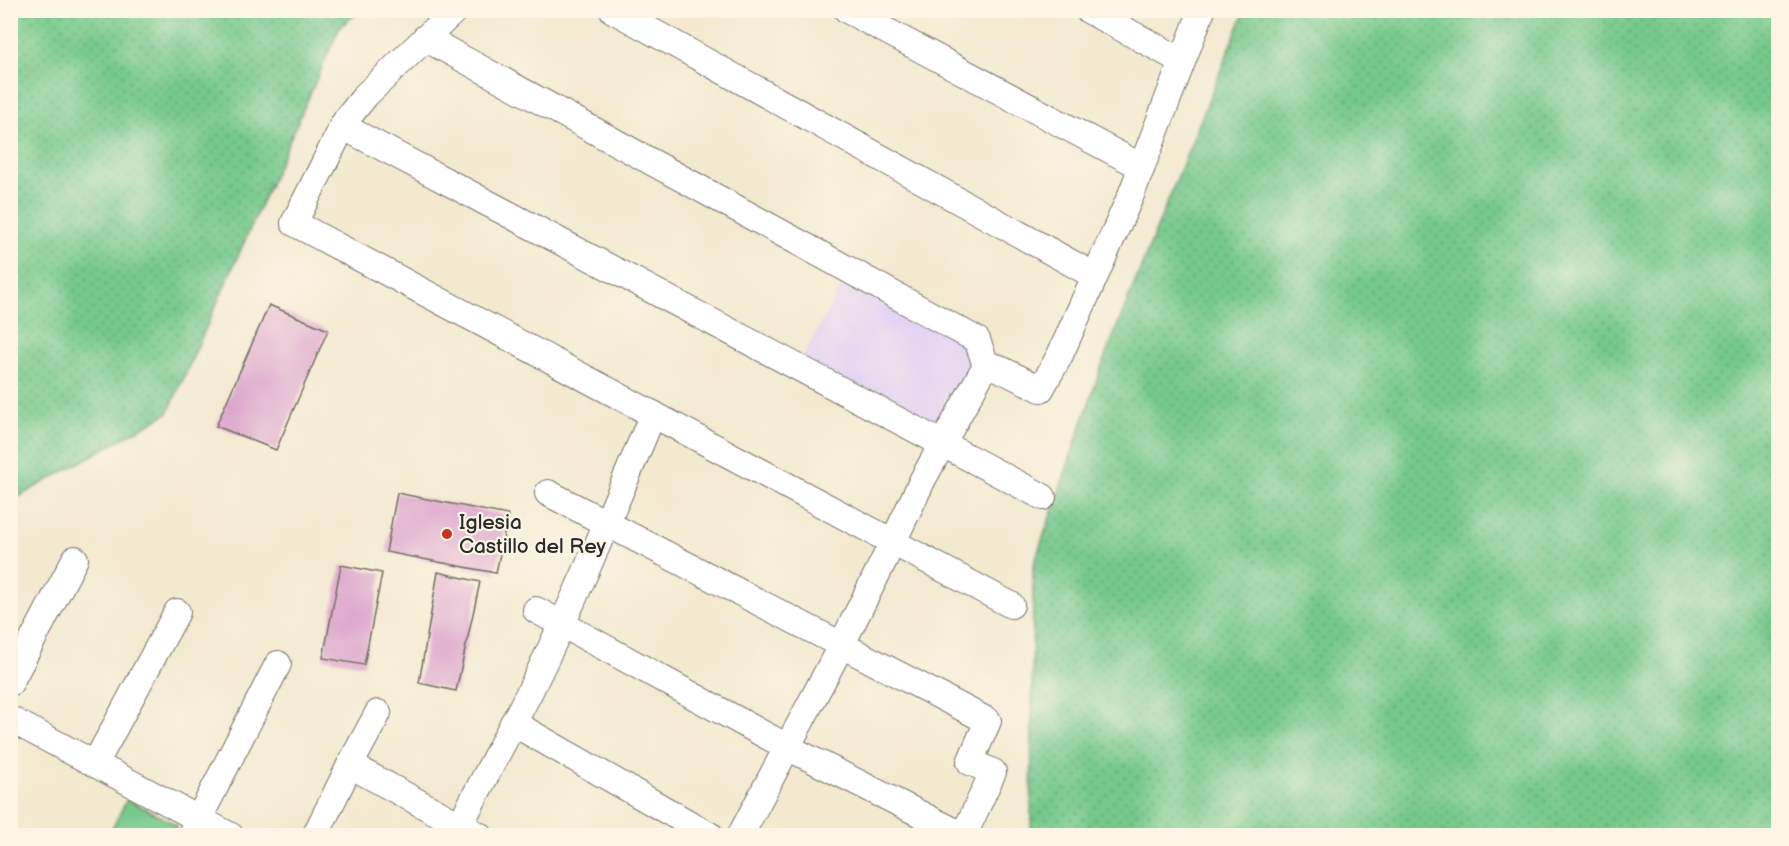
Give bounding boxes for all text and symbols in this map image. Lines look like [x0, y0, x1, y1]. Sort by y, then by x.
place label: Iglesia Castillo del Rey [459, 510, 606, 559]
marker: Iglesia Castillo del Rey [440, 527, 454, 541]

